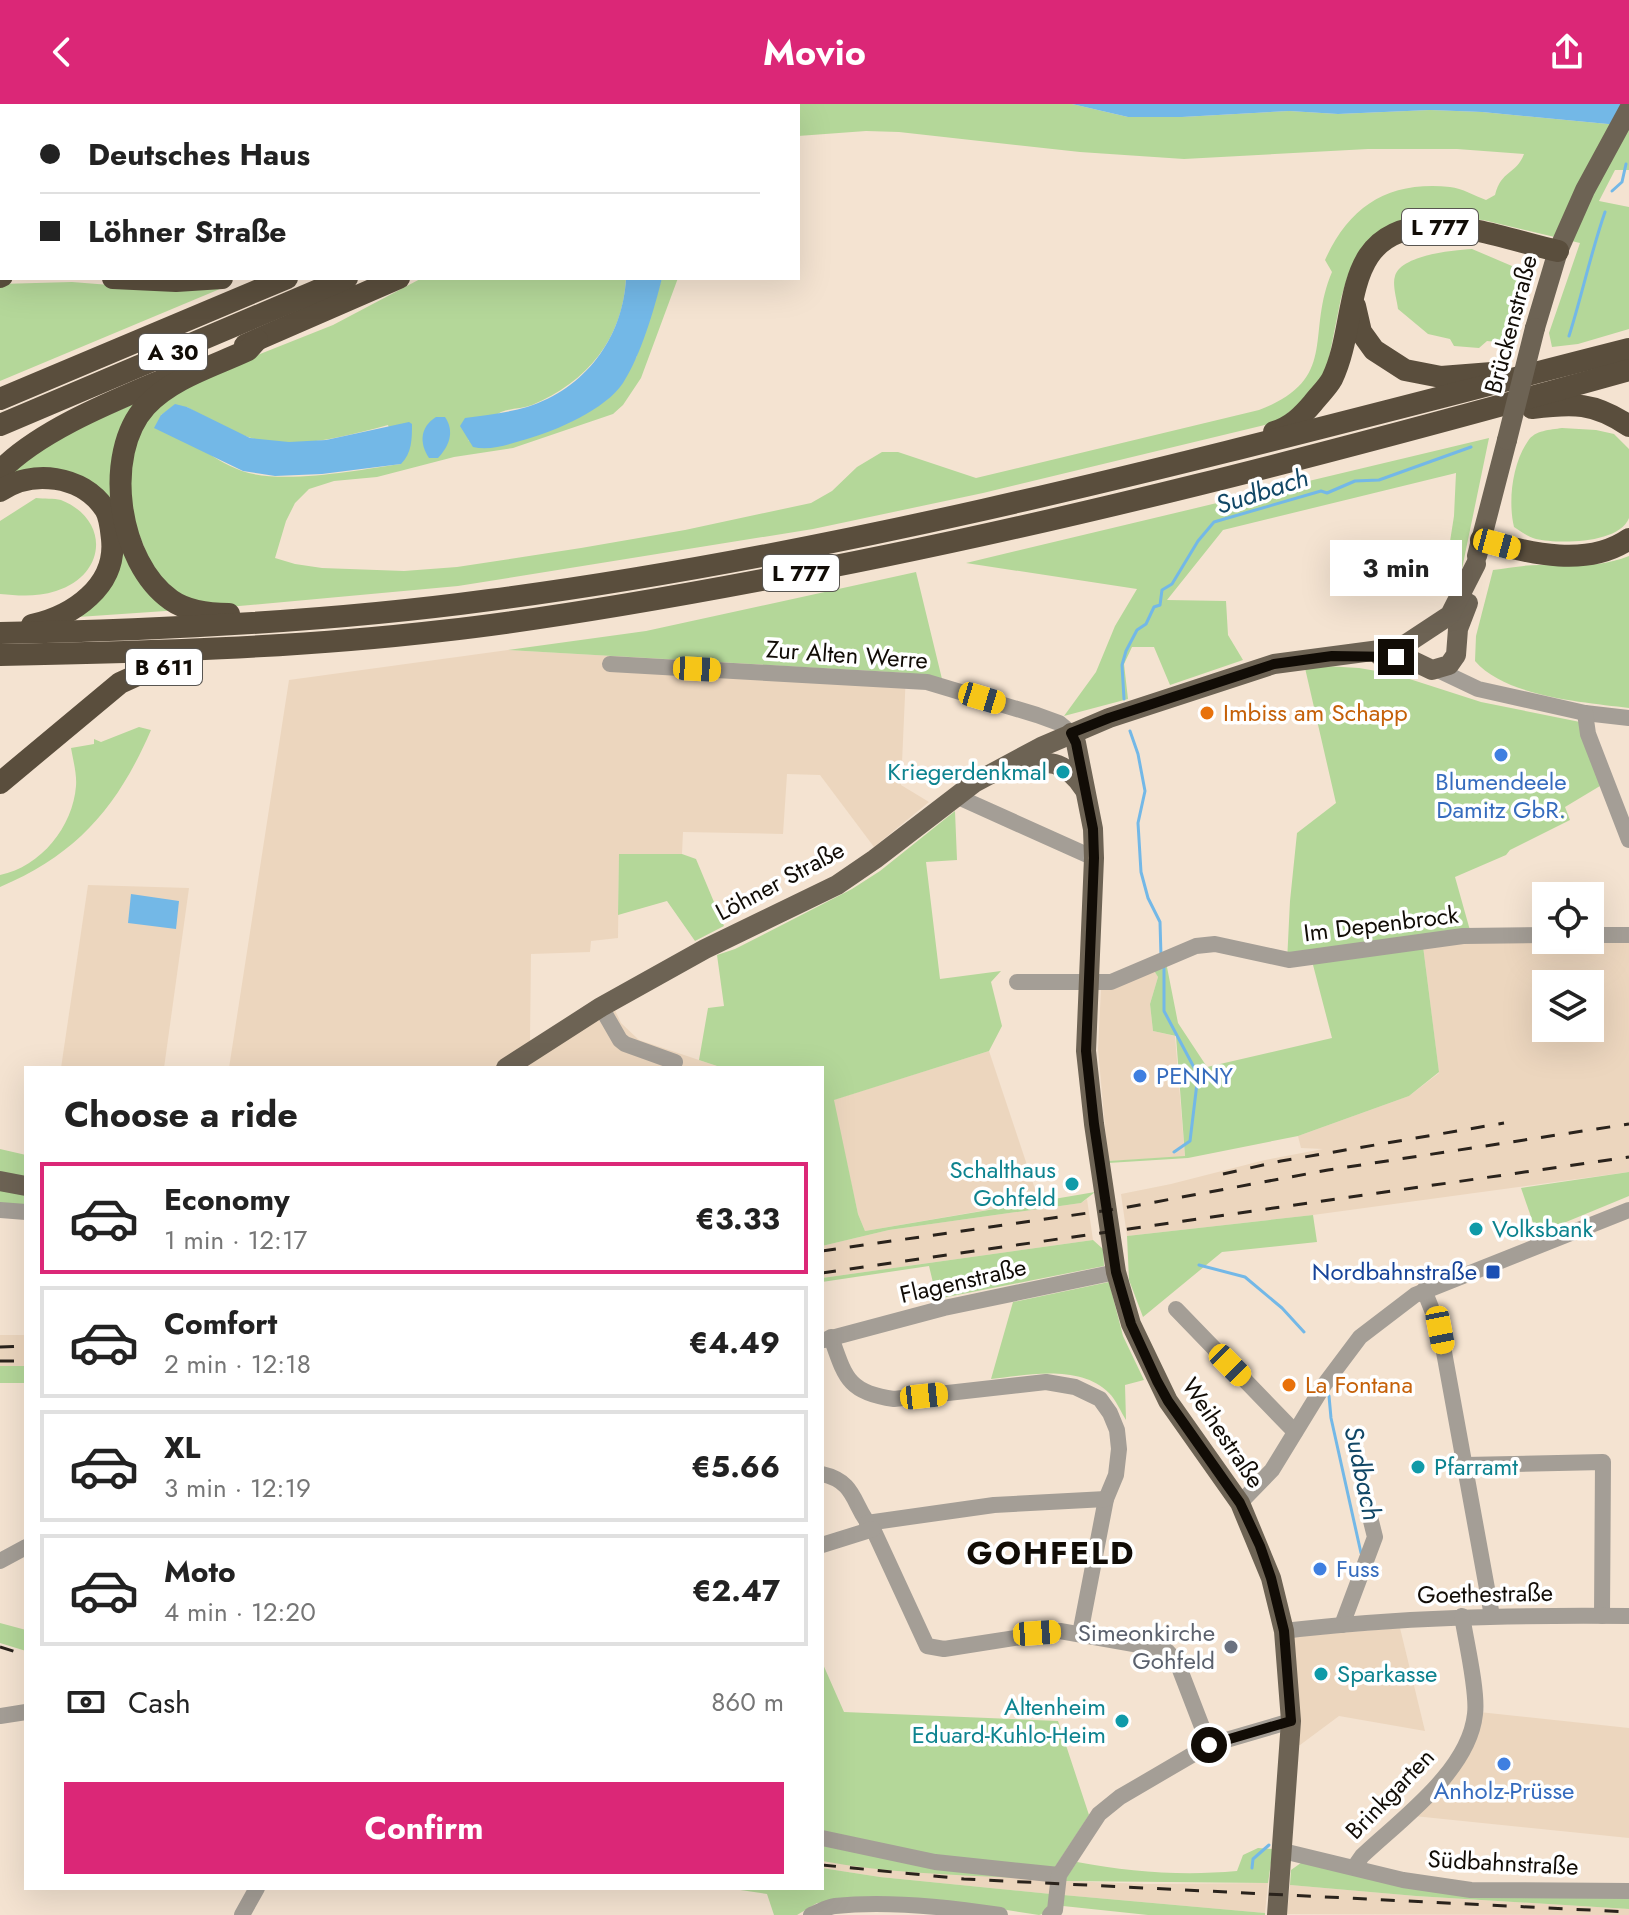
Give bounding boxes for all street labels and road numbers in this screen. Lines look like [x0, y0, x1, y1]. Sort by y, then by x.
road number: L 777 [1402, 209, 1478, 245]
street label: Brückenstraße [1475, 251, 1546, 397]
road number: A 30 [139, 334, 207, 370]
road number: L 777 [763, 555, 839, 591]
street label: Zur Alten Werre [765, 631, 929, 678]
road number: B 611 [126, 649, 202, 685]
street label: Löhner Straße [709, 832, 850, 929]
street label: Im Depenbrock [1301, 897, 1461, 950]
street label: Flagenstraße [896, 1249, 1030, 1312]
street label: Weihestraße [1174, 1370, 1273, 1495]
street label: Goethestraße [1417, 1575, 1553, 1612]
street label: Brinkgarten [1337, 1740, 1442, 1847]
street label: Südbahnstraße [1427, 1841, 1579, 1884]

